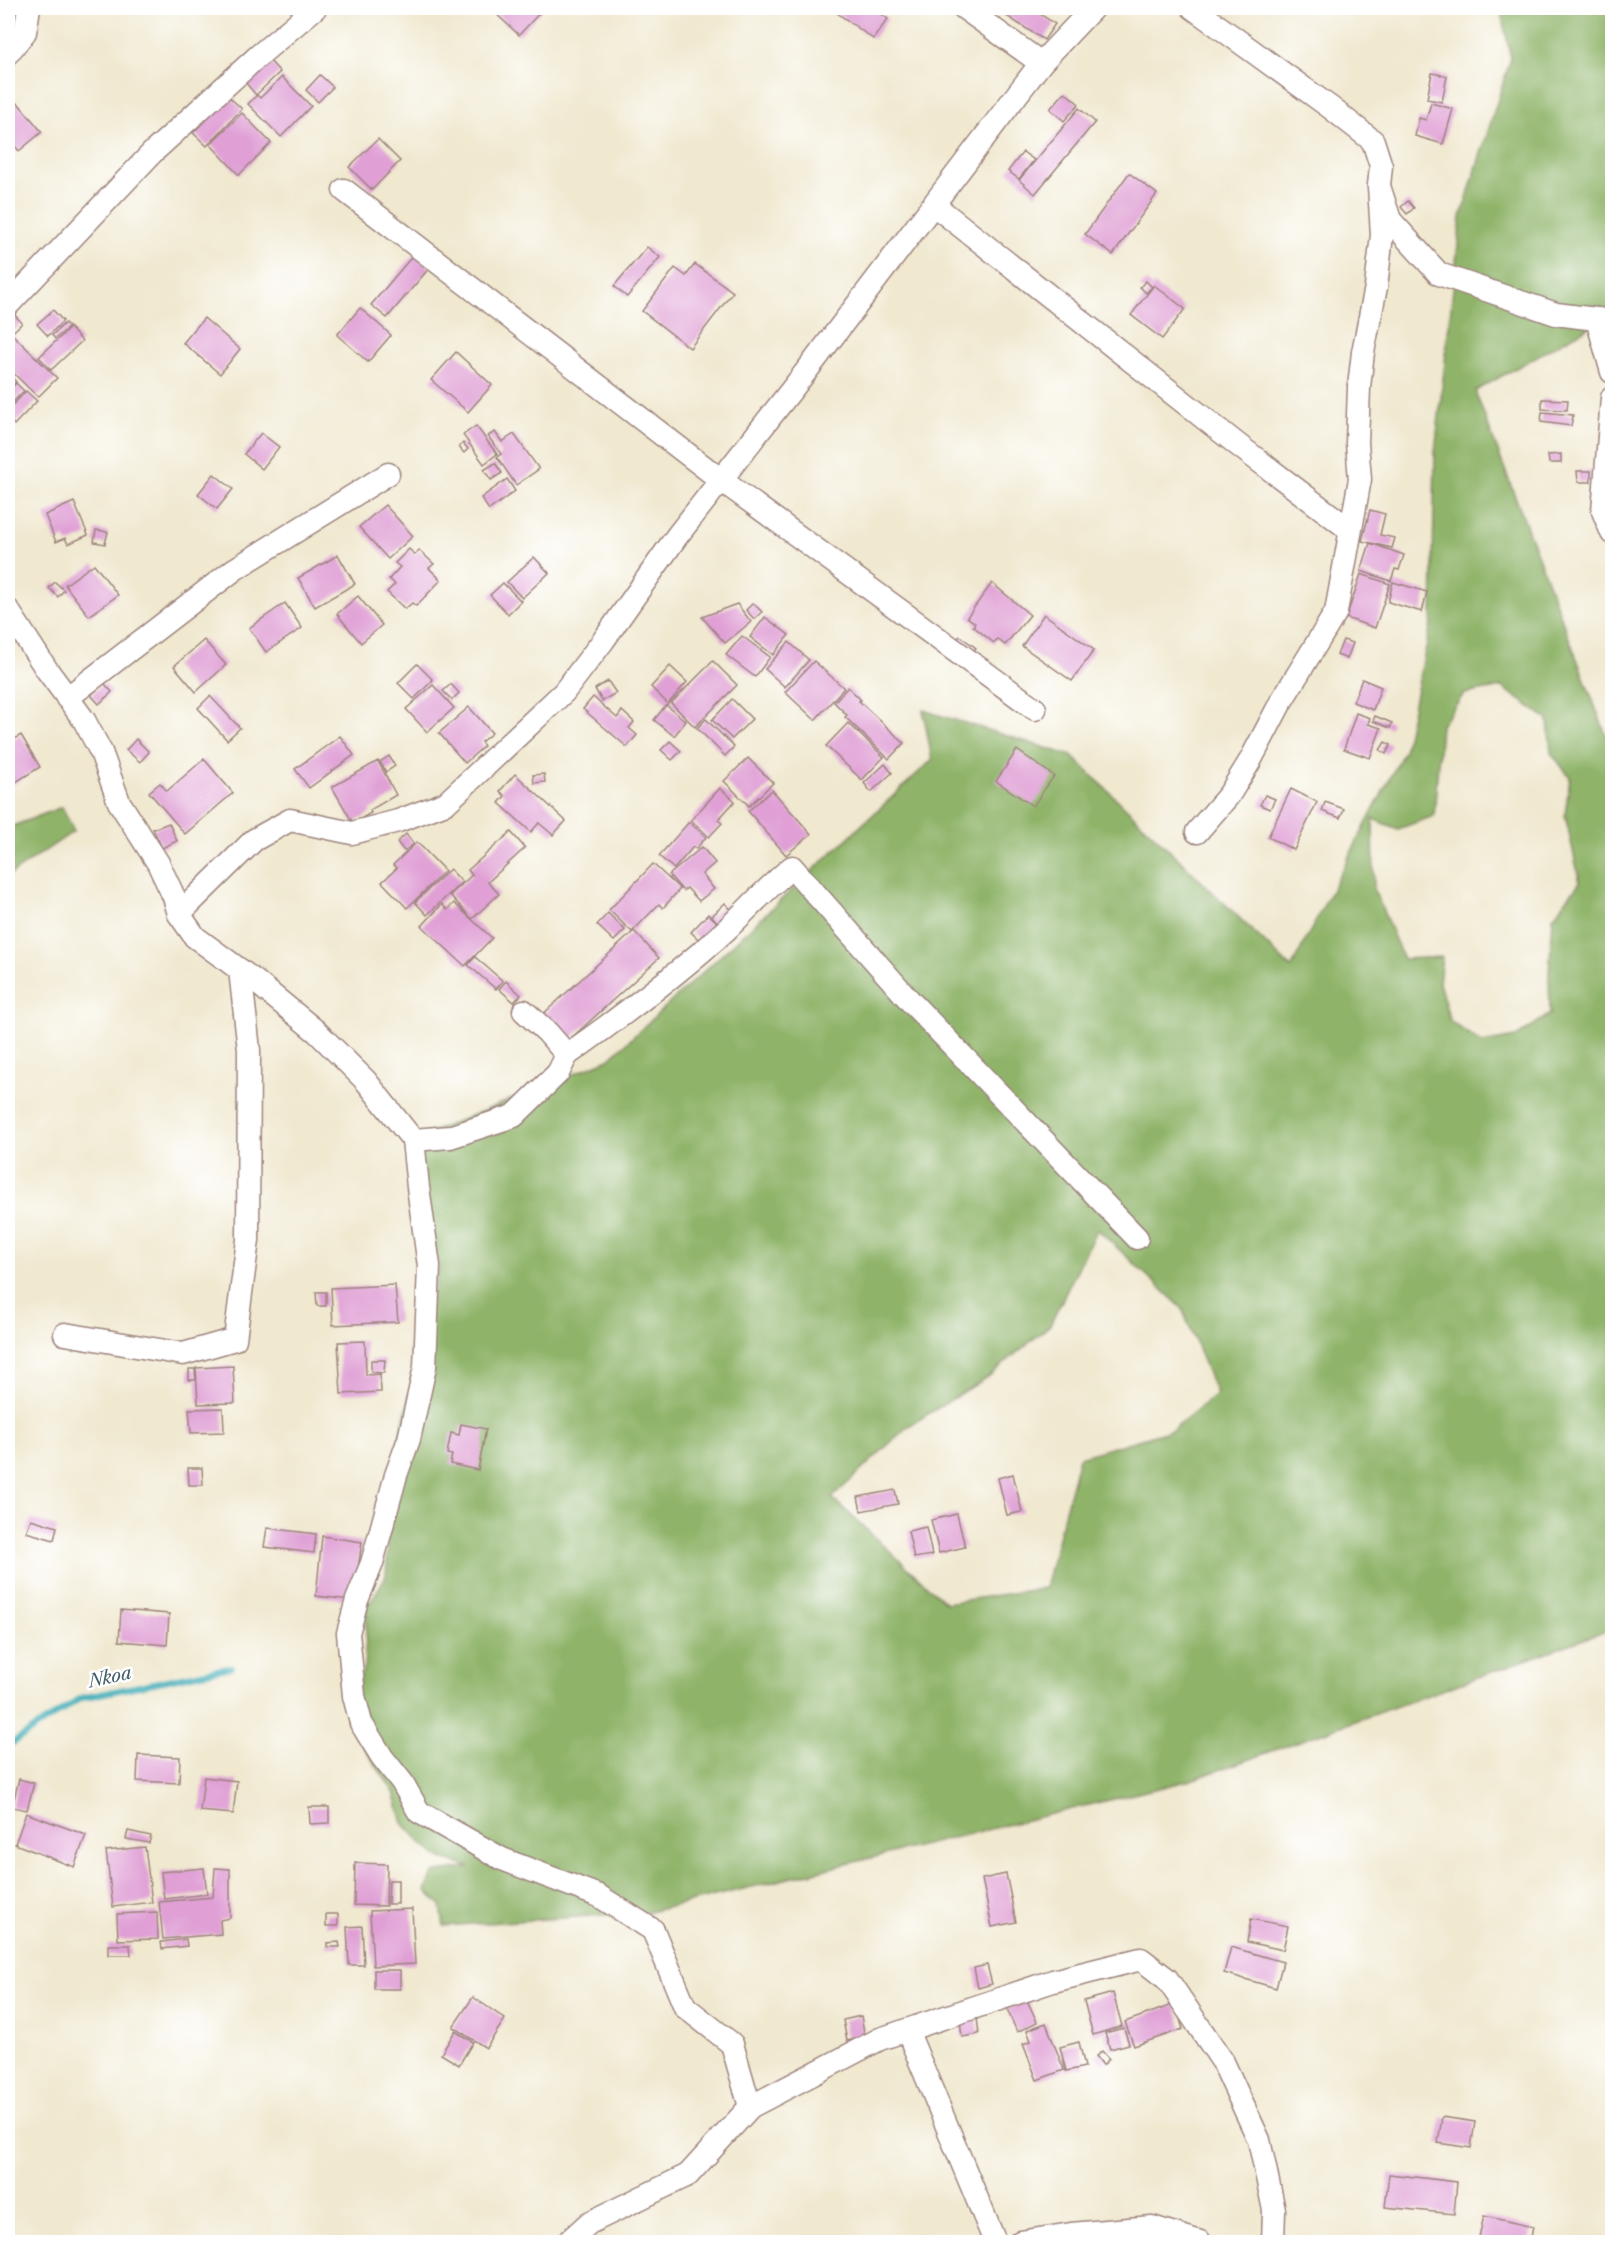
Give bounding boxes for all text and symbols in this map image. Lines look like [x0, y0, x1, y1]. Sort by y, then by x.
water label: Nkoa [84, 1662, 134, 1693]

